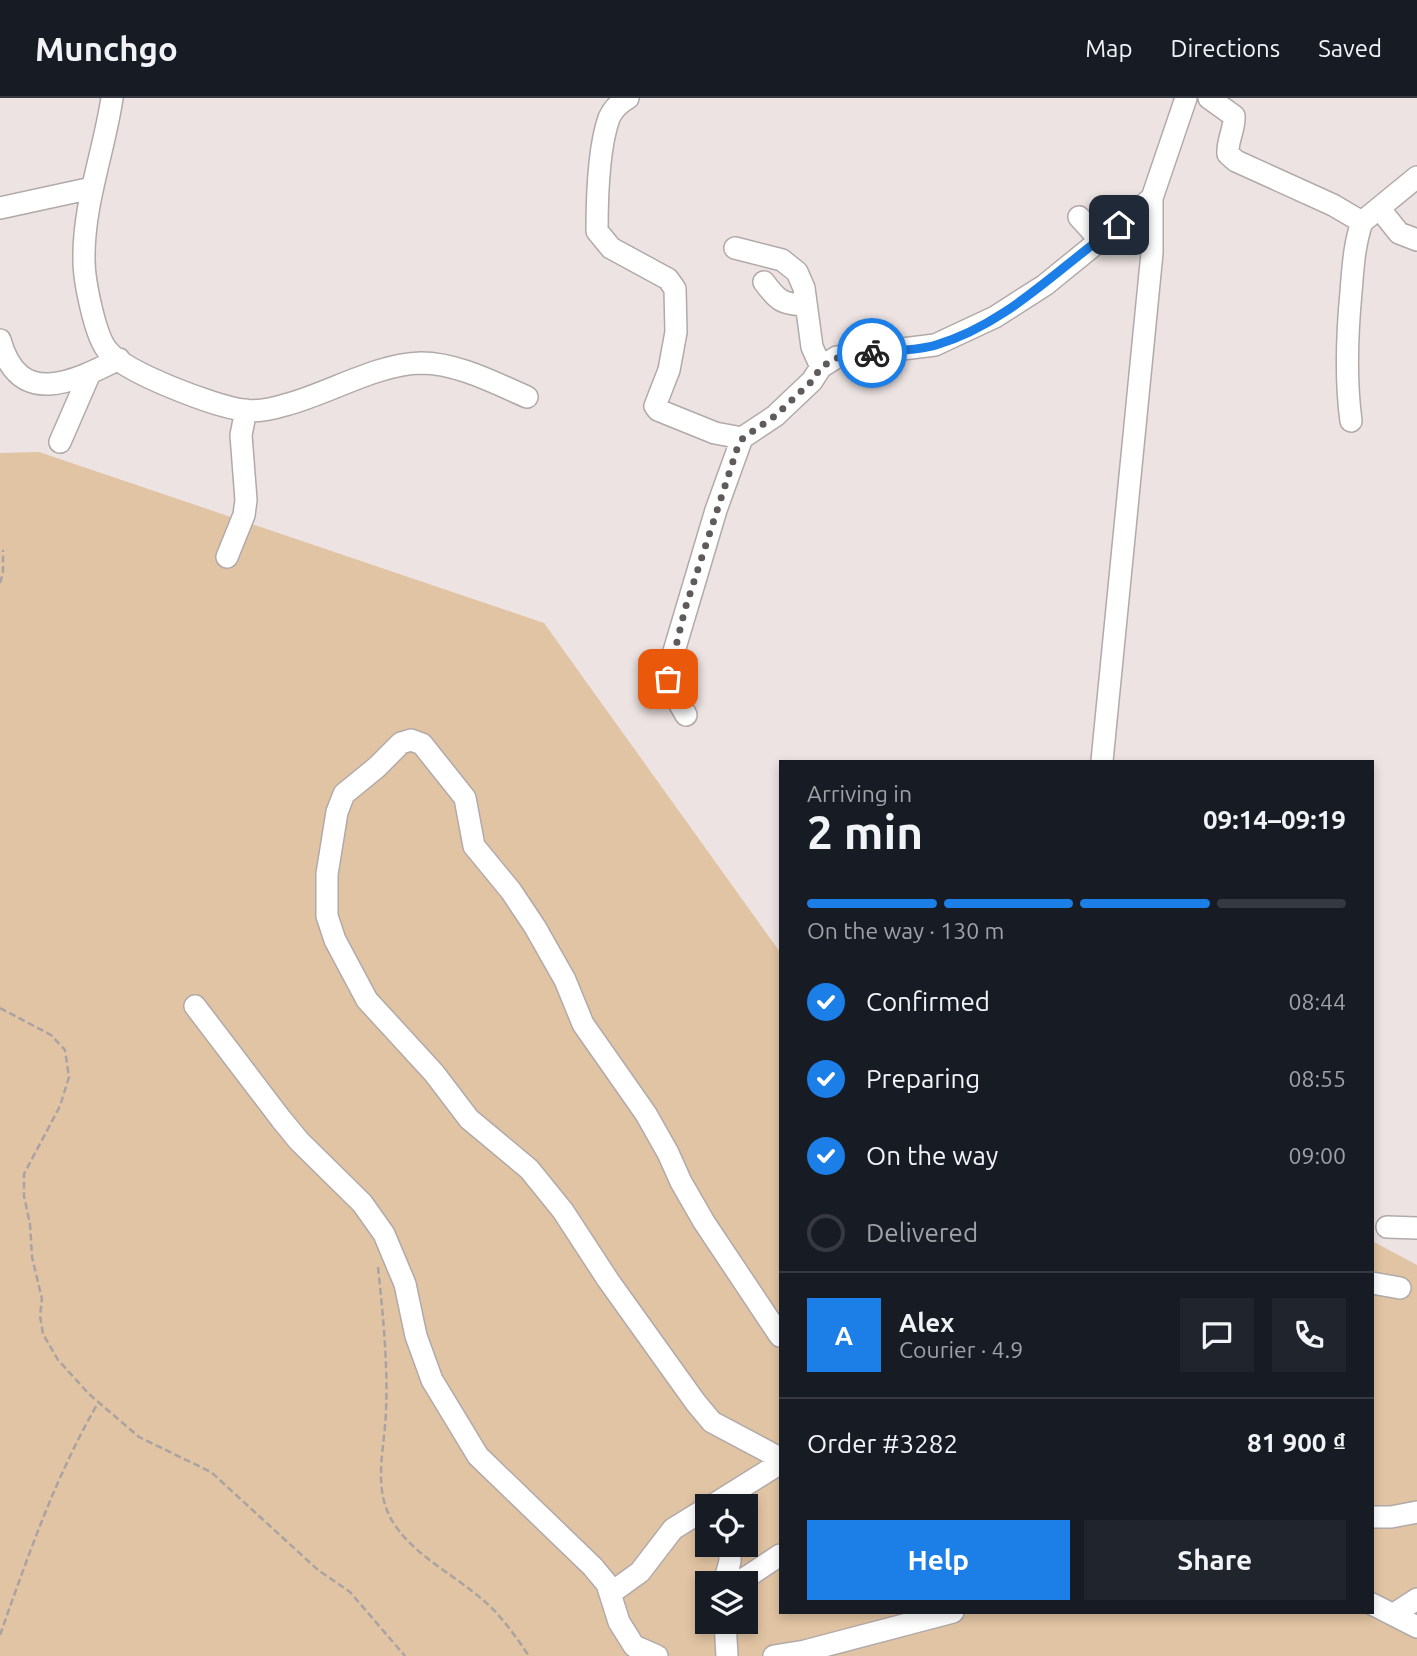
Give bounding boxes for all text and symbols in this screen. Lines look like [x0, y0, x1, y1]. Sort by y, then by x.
text: Munchgo [35, 30, 178, 67]
text: Map [1085, 35, 1132, 62]
text: Directions [1170, 35, 1280, 62]
text: Saved [1318, 35, 1382, 62]
pin [1089, 195, 1149, 255]
icon: home [1100, 206, 1138, 244]
courier [837, 318, 907, 388]
icon: bike [853, 334, 891, 372]
pin [638, 649, 698, 709]
icon: bag [649, 660, 687, 698]
text: Arriving in [807, 781, 912, 806]
text: 09:14–09:19 [1203, 805, 1346, 834]
text: 2 min [807, 806, 923, 858]
text: On the way · 130 m [807, 918, 1004, 943]
icon: check [807, 983, 845, 1021]
text: Confirmed [866, 987, 990, 1016]
text: 08:44 [1288, 989, 1346, 1014]
icon: check [807, 1060, 845, 1098]
text: Preparing [866, 1064, 980, 1093]
text: 08:55 [1288, 1066, 1346, 1091]
icon: check [807, 1137, 845, 1175]
text: On the way [866, 1141, 998, 1170]
text: 09:00 [1288, 1143, 1346, 1168]
text: Delivered [866, 1218, 978, 1247]
button: chat [1180, 1298, 1254, 1372]
button: phone [1272, 1298, 1346, 1372]
text: Alex [899, 1308, 954, 1337]
text: A [835, 1321, 853, 1350]
text: Courier · 4.9 [899, 1337, 1023, 1362]
text: 81 900 ₫ [1247, 1428, 1346, 1457]
text: Order #3282 [807, 1429, 958, 1458]
map controls [695, 1494, 758, 1634]
button: locate [695, 1494, 758, 1557]
button: Help [807, 1520, 1070, 1600]
button: Share [1084, 1520, 1346, 1600]
button: layers [695, 1571, 758, 1634]

